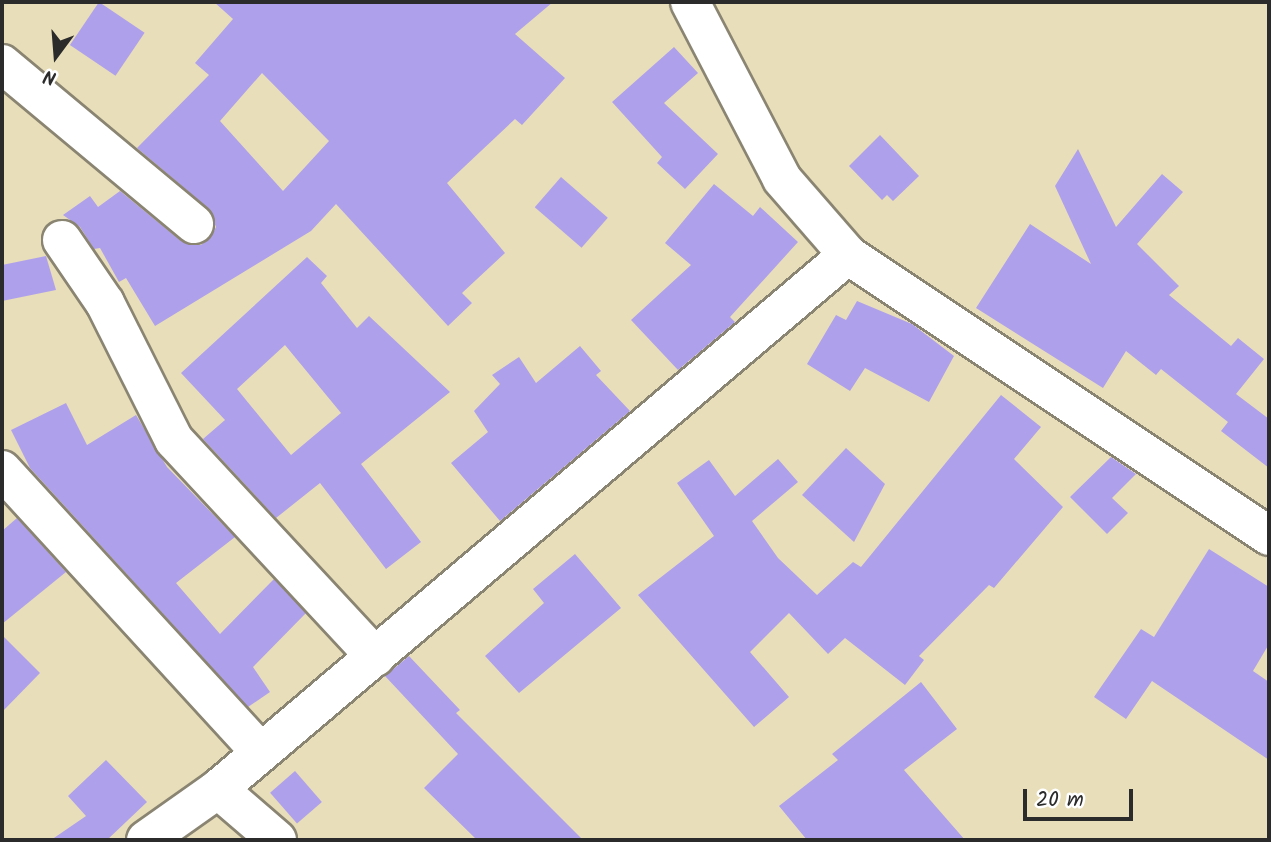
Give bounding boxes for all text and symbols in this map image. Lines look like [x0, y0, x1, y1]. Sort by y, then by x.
north arrow [21, 21, 91, 91]
text: N [40, 60, 60, 92]
scale bar [1026, 776, 1136, 820]
text: 20 m [1036, 784, 1084, 817]

